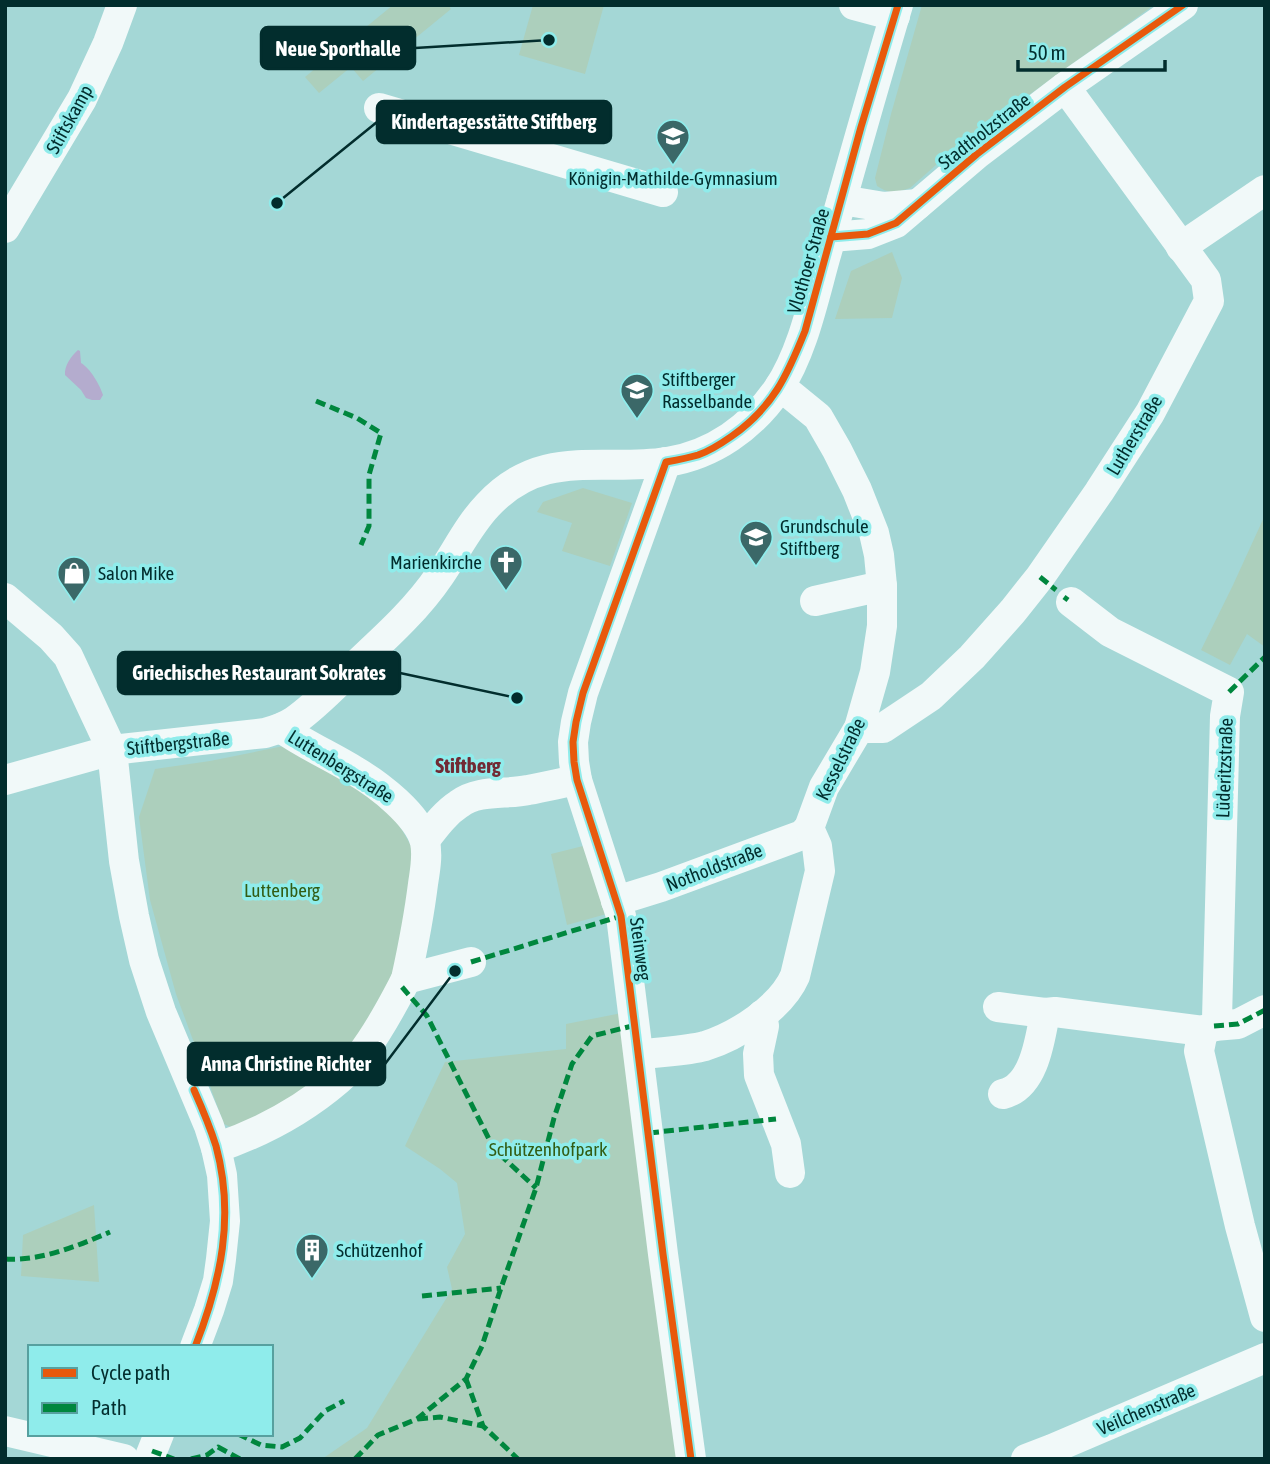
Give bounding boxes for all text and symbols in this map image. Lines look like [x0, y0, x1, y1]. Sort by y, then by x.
callout: Neue Sporthalle [261, 27, 415, 69]
scale bar [1018, 28, 1165, 72]
text: Neue Sporthalle [275, 36, 401, 60]
text: 50 m [1028, 40, 1066, 64]
street label: Stiftskamp [41, 81, 97, 157]
street label: Stadtholzstraße [934, 88, 1034, 174]
callout: Kindertagesstätte Stiftberg [377, 101, 611, 143]
text: Kindertagesstätte Stiftberg [391, 109, 598, 133]
school or university icon: Königin-Mathilde-Gymnasium [654, 117, 692, 166]
place label: Königin-Mathilde-Gymnasium [568, 167, 778, 189]
street label: Vlothoer Straße [782, 206, 834, 316]
place label: Stiftberger Rasselbande [662, 368, 752, 412]
school or university icon: Stiftberger Rasselbande [618, 371, 656, 420]
street label: Lutherstraße [1102, 391, 1166, 479]
place label: Grundschule Stiftberg [780, 515, 869, 559]
school or university icon: Grundschule Stiftberg [737, 518, 775, 567]
church icon: Marienkirche [487, 543, 525, 592]
place label: Marienkirche [390, 551, 482, 573]
shop icon: Salon Mike [55, 554, 93, 603]
place label: Salon Mike [98, 562, 174, 584]
callout: Griechisches Restaurant Sokrates [118, 652, 400, 694]
text: Griechisches Restaurant Sokrates [132, 660, 387, 684]
street label: Kesselstraße [811, 714, 869, 804]
street label: Lüderitzstraße [1211, 718, 1237, 818]
street label: Luttenbergstraße [284, 725, 398, 807]
street label: Stiftbergstraße [126, 727, 230, 759]
district label: Stiftberg [435, 753, 502, 777]
street label: Notholdstraße [663, 839, 765, 895]
park label: Luttenberg [244, 879, 321, 901]
street label: Steinweg [626, 916, 656, 983]
callout: Anna Christine Richter [188, 1043, 385, 1085]
text: Anna Christine Richter [200, 1051, 372, 1075]
park label: Schützenhofpark [489, 1138, 608, 1160]
building icon: Schützenhof [293, 1231, 331, 1280]
place label: Schützenhof [336, 1239, 423, 1261]
legend [28, 1345, 273, 1436]
text: Cycle path [91, 1360, 170, 1384]
street label: Veilchenstraße [1094, 1378, 1198, 1440]
text: Path [91, 1395, 127, 1419]

